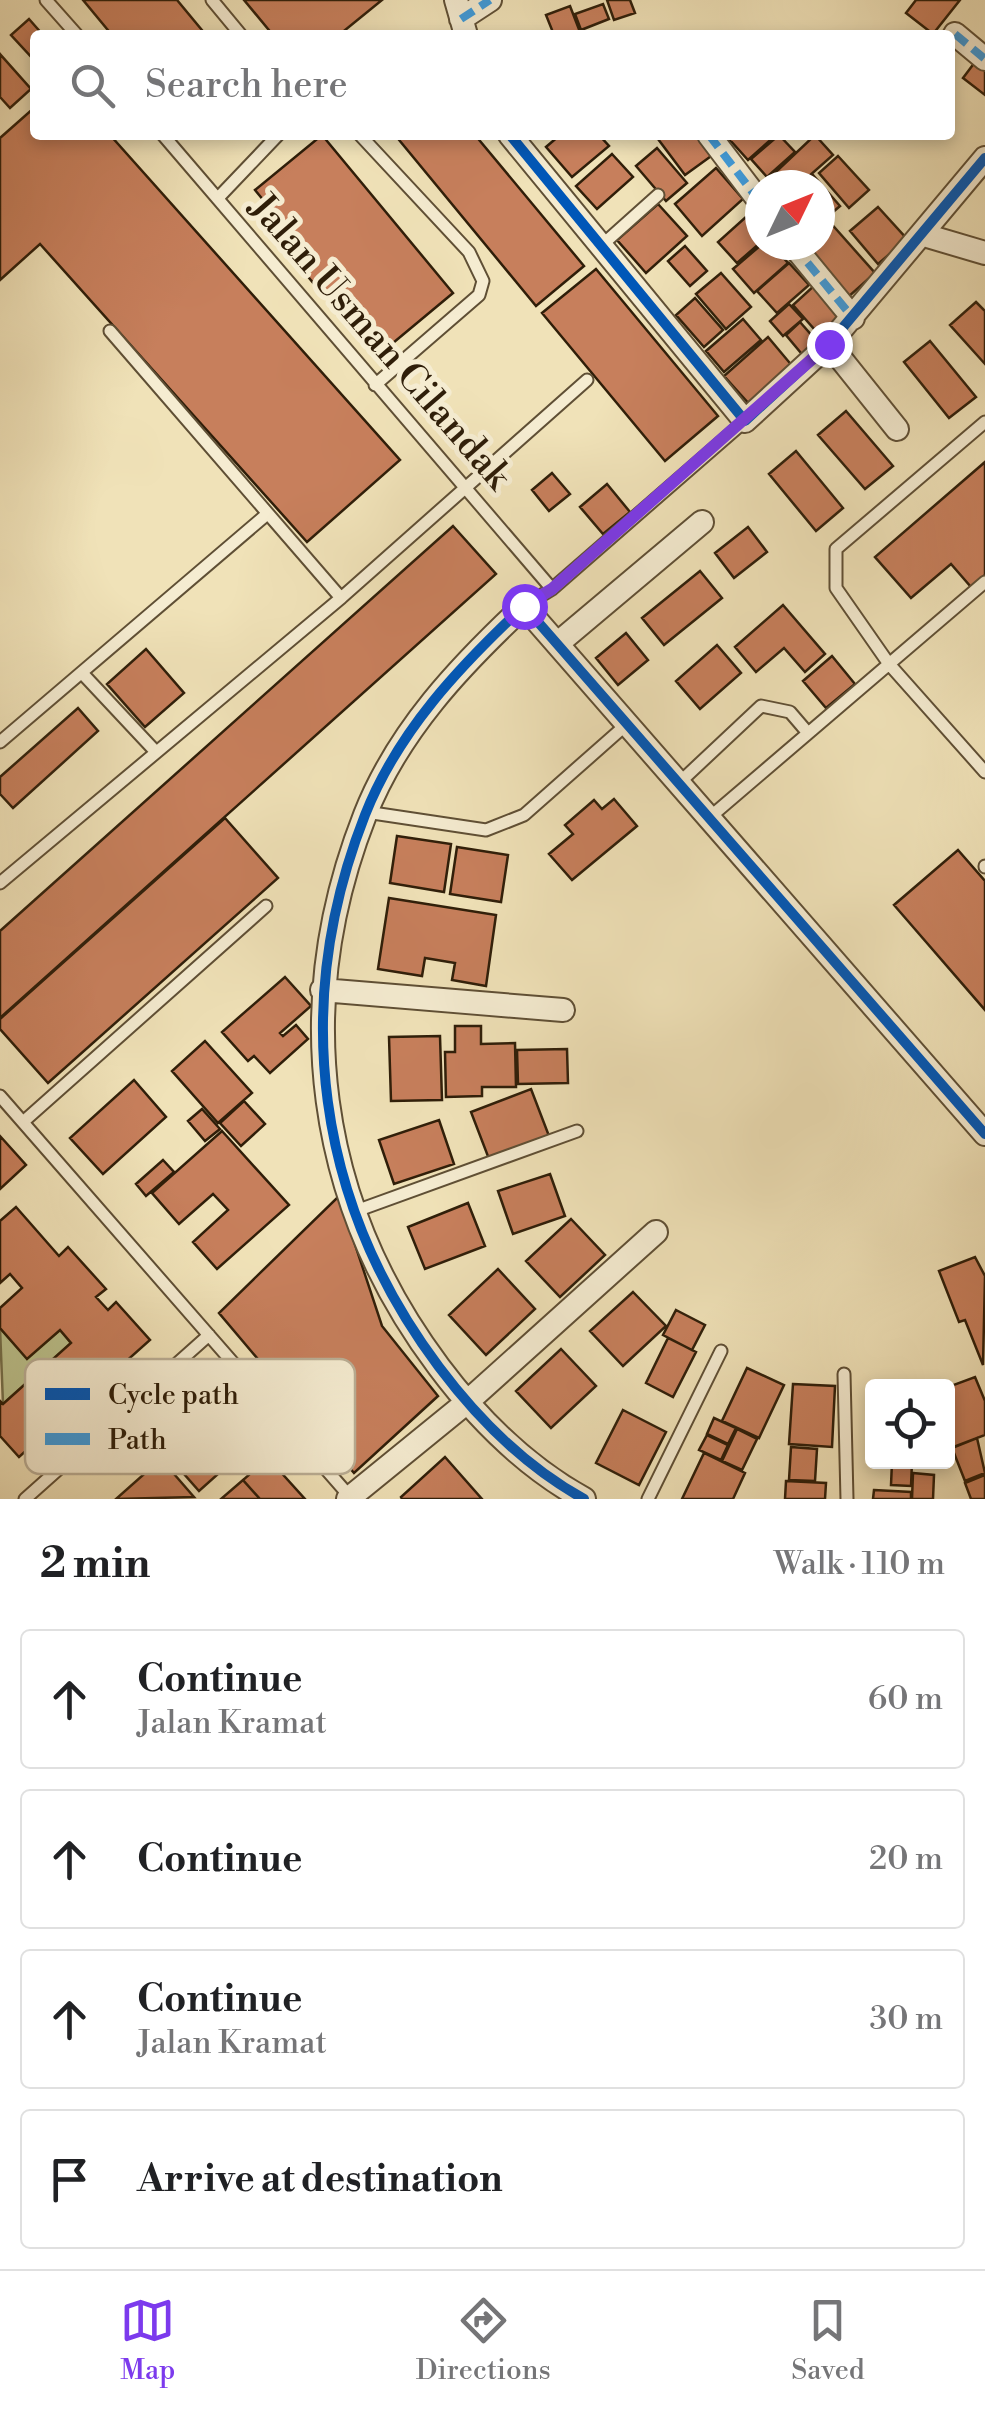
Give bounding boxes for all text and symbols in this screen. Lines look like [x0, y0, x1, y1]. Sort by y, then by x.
search box [30, 30, 955, 140]
icon: search [65, 58, 120, 113]
text: Search here [145, 62, 348, 109]
north arrow [745, 170, 835, 260]
street label: Jalan Usman Cilandak [238, 183, 522, 501]
route end [807, 322, 853, 368]
route start [502, 584, 548, 630]
legend [25, 1359, 355, 1474]
text: Cycle path [108, 1378, 239, 1413]
map controls [865, 1379, 955, 1469]
button: locate [865, 1379, 955, 1469]
text: Path [108, 1423, 167, 1458]
text: 2 min [40, 1538, 150, 1591]
text: Walk · 110 m [774, 1544, 945, 1584]
text: Continue [137, 1656, 302, 1703]
icon: ahead [42, 1672, 97, 1727]
text: 60 m [868, 1679, 943, 1719]
text: Jalan Kramat [137, 1703, 327, 1743]
icon: ahead [42, 1832, 97, 1887]
text: Continue [137, 1836, 302, 1883]
text: 20 m [869, 1839, 943, 1879]
text: Continue [137, 1976, 302, 2023]
icon: ahead [42, 1992, 97, 2047]
text: 30 m [869, 1999, 943, 2039]
text: Jalan Kramat [137, 2023, 327, 2063]
icon: arrive [42, 2152, 97, 2207]
text: Arrive at destination [137, 2156, 503, 2203]
tab: Map [120, 2293, 175, 2388]
tab: Directions [416, 2293, 551, 2388]
tab: Saved [791, 2293, 865, 2388]

